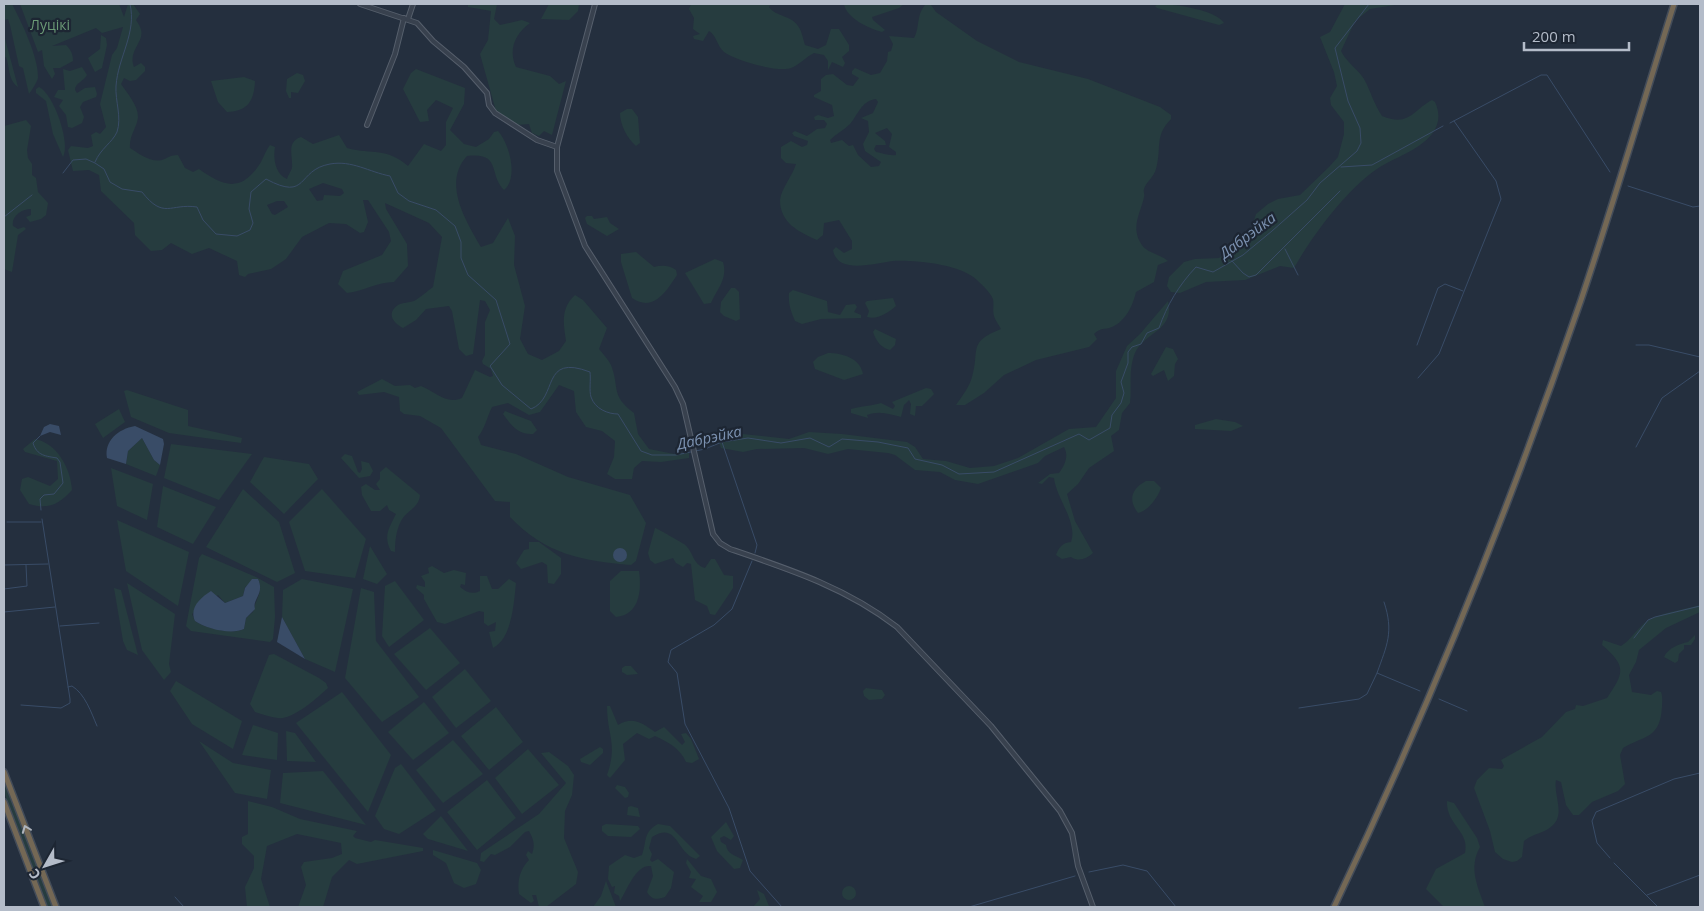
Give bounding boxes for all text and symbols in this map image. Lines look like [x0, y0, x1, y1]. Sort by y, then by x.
park label: Луцікі [30, 15, 70, 34]
scale bar [1524, 20, 1629, 52]
text: 200 m [1532, 26, 1576, 46]
water label: Дабрэйка [1213, 207, 1280, 264]
water label: Дабрэйка [673, 420, 744, 454]
one-way arrow [22, 825, 32, 834]
north arrow [20, 841, 70, 891]
text: С [24, 865, 45, 884]

